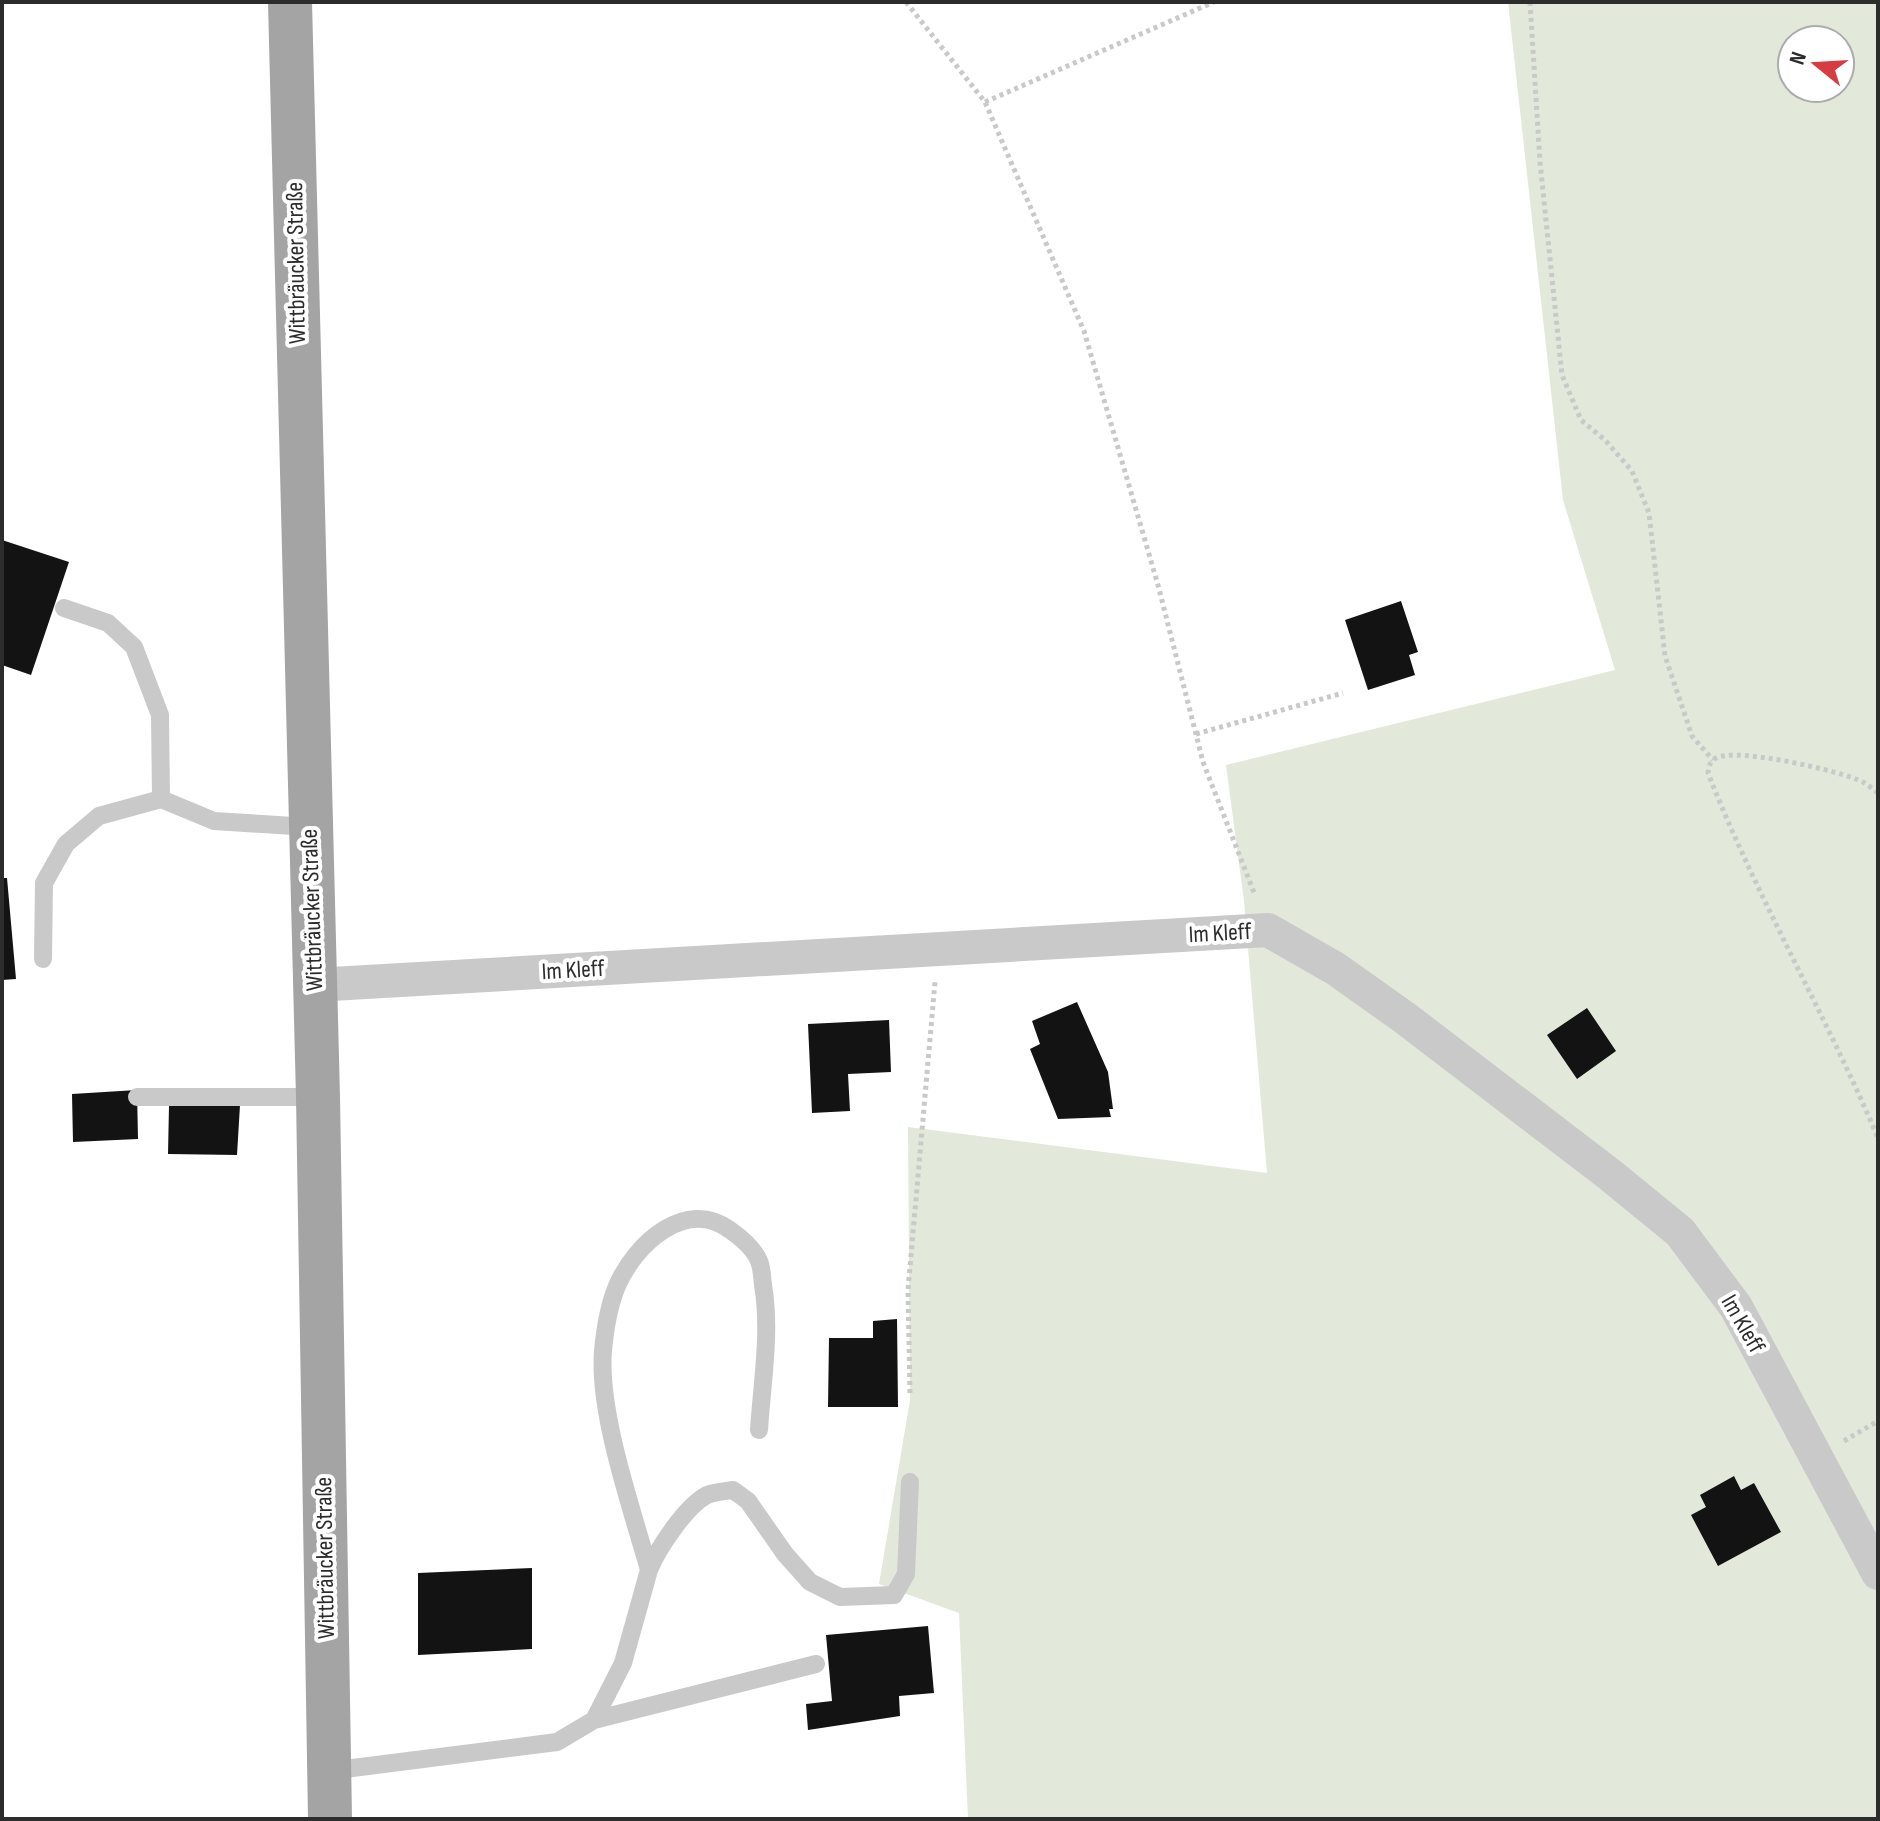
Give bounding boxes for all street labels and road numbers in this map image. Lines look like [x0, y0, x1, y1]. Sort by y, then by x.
street label: Wittbräucker Straße [280, 182, 312, 344]
street label: Wittbräucker Straße [295, 828, 329, 992]
street label: Im Kleff [1188, 917, 1252, 949]
street label: Im Kleff [541, 954, 605, 986]
street label: Im Kleff [1715, 1290, 1771, 1359]
street label: Wittbräucker Straße [309, 1477, 341, 1639]

